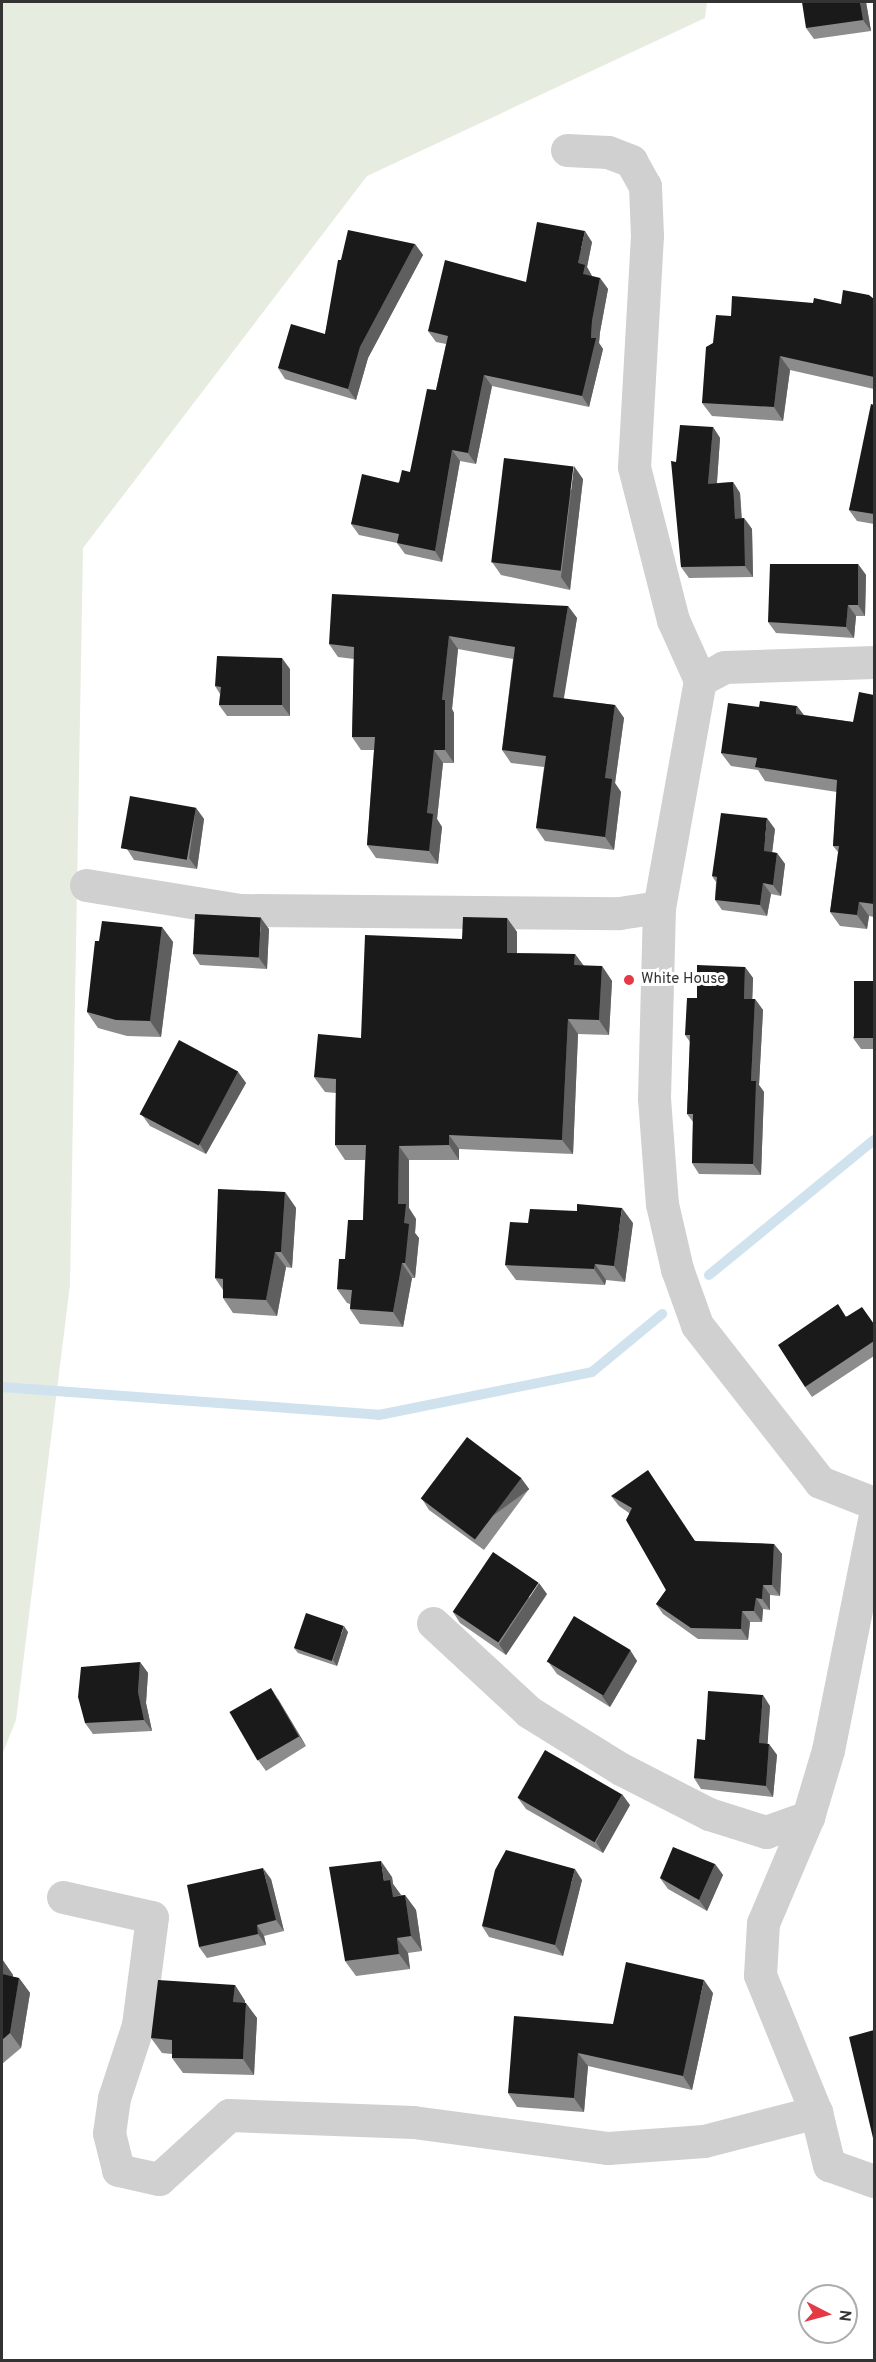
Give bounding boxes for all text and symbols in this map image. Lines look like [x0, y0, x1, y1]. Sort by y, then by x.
place label: White House [641, 971, 725, 989]
marker: White House [622, 973, 636, 987]
north arrow [798, 2284, 858, 2344]
text: N [833, 2309, 854, 2322]

